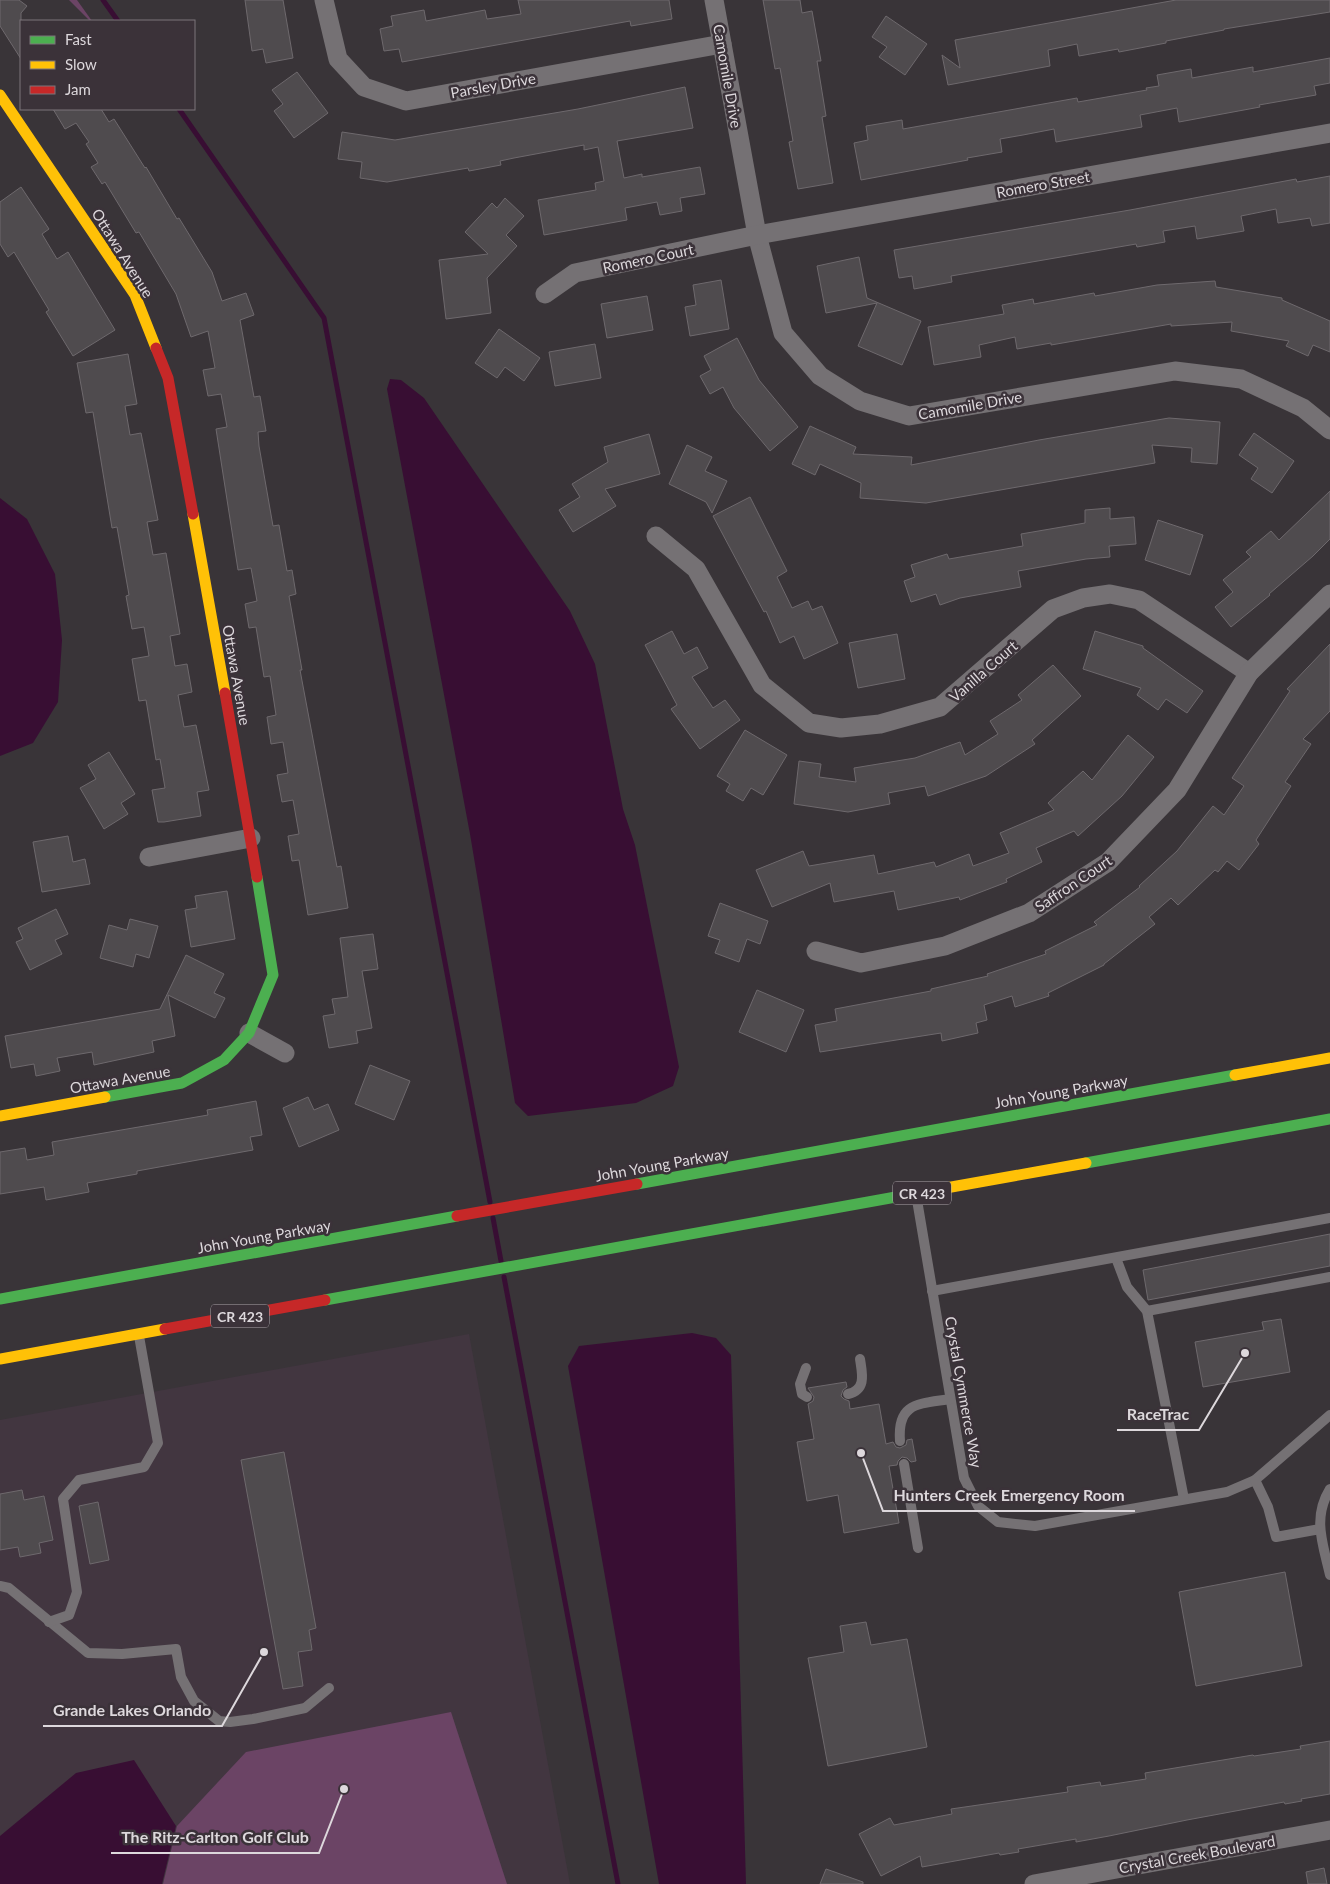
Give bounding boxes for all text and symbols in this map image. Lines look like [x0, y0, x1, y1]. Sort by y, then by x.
legend [20, 20, 195, 110]
street label: Camomile Drive [710, 23, 746, 129]
text: Fast [65, 30, 92, 48]
text: Slow [65, 55, 97, 73]
street label: Parsley Drive [449, 69, 537, 101]
text: Jam [65, 80, 91, 98]
street label: Romero Street [995, 167, 1092, 201]
street label: Ottawa Avenue [88, 205, 158, 301]
street label: Romero Court [601, 239, 696, 276]
street label: Camomile Drive [917, 387, 1023, 423]
street label: Ottawa Avenue [219, 623, 255, 727]
street label: Vanilla Court [945, 636, 1021, 705]
street label: Saffron Court [1031, 850, 1115, 915]
street label: Ottawa Avenue [68, 1061, 172, 1097]
street label: John Young Parkway [993, 1070, 1129, 1112]
street label: John Young Parkway [594, 1143, 730, 1185]
road number: CR 423 [893, 1182, 951, 1204]
street label: John Young Parkway [196, 1215, 332, 1257]
road number: CR 423 [211, 1304, 269, 1328]
street label: Crystal Cymmerce Way [942, 1315, 986, 1469]
callout: RaceTrac [1117, 1399, 1199, 1430]
text: RaceTrac [1127, 1404, 1189, 1423]
callout: Hunters Creek Emergency Room [883, 1480, 1135, 1511]
text: Hunters Creek Emergency Room [893, 1485, 1125, 1504]
callout: Grande Lakes Orlando [43, 1695, 222, 1726]
text: Grande Lakes Orlando [53, 1700, 211, 1719]
callout: The Ritz-Carlton Golf Club [111, 1822, 319, 1853]
text: The Ritz-Carlton Golf Club [121, 1827, 309, 1846]
street label: Crystal Creek Boulevard [1117, 1831, 1277, 1877]

